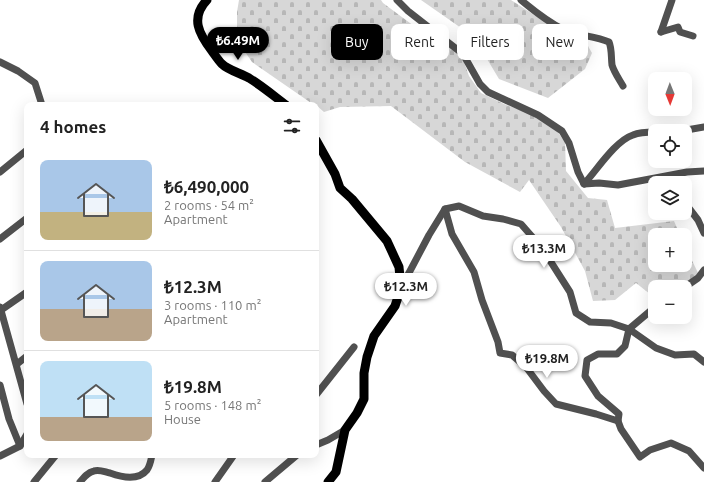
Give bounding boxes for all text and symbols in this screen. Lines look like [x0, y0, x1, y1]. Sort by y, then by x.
chip: Buy [331, 24, 383, 60]
chip: Rent [391, 24, 449, 60]
chip: Filters [457, 24, 524, 60]
chip: New [532, 24, 588, 60]
pin: ₺6.49M [205, 27, 271, 61]
text: ₺6.49M [216, 33, 260, 47]
north arrow [648, 72, 692, 116]
map controls [648, 72, 692, 324]
icon: filters [281, 115, 303, 137]
text: 4 homes [40, 117, 106, 136]
button: locate [648, 124, 692, 168]
icon: home [72, 176, 120, 224]
button: layers [648, 176, 692, 220]
text: ₺6,490,000 [164, 177, 249, 196]
text: 2 rooms · 54 m² [164, 198, 254, 212]
text: Apartment [164, 212, 228, 226]
button: + [648, 228, 692, 272]
pin: ₺13.3M [511, 235, 577, 269]
text: ₺13.3M [522, 241, 566, 255]
pin: ₺12.3M [373, 273, 439, 307]
icon: home [72, 277, 120, 325]
text: ₺12.3M [164, 277, 222, 296]
text: ₺12.3M [384, 279, 428, 293]
button: − [648, 280, 692, 324]
text: 3 rooms · 110 m² [164, 298, 261, 312]
text: Apartment [164, 312, 228, 326]
pin: ₺19.8M [514, 345, 580, 379]
text: ₺19.8M [525, 351, 569, 365]
icon: home [72, 377, 120, 425]
text: ₺19.8M [164, 377, 222, 396]
text: 5 rooms · 148 m² [164, 398, 261, 412]
text: House [164, 412, 201, 426]

